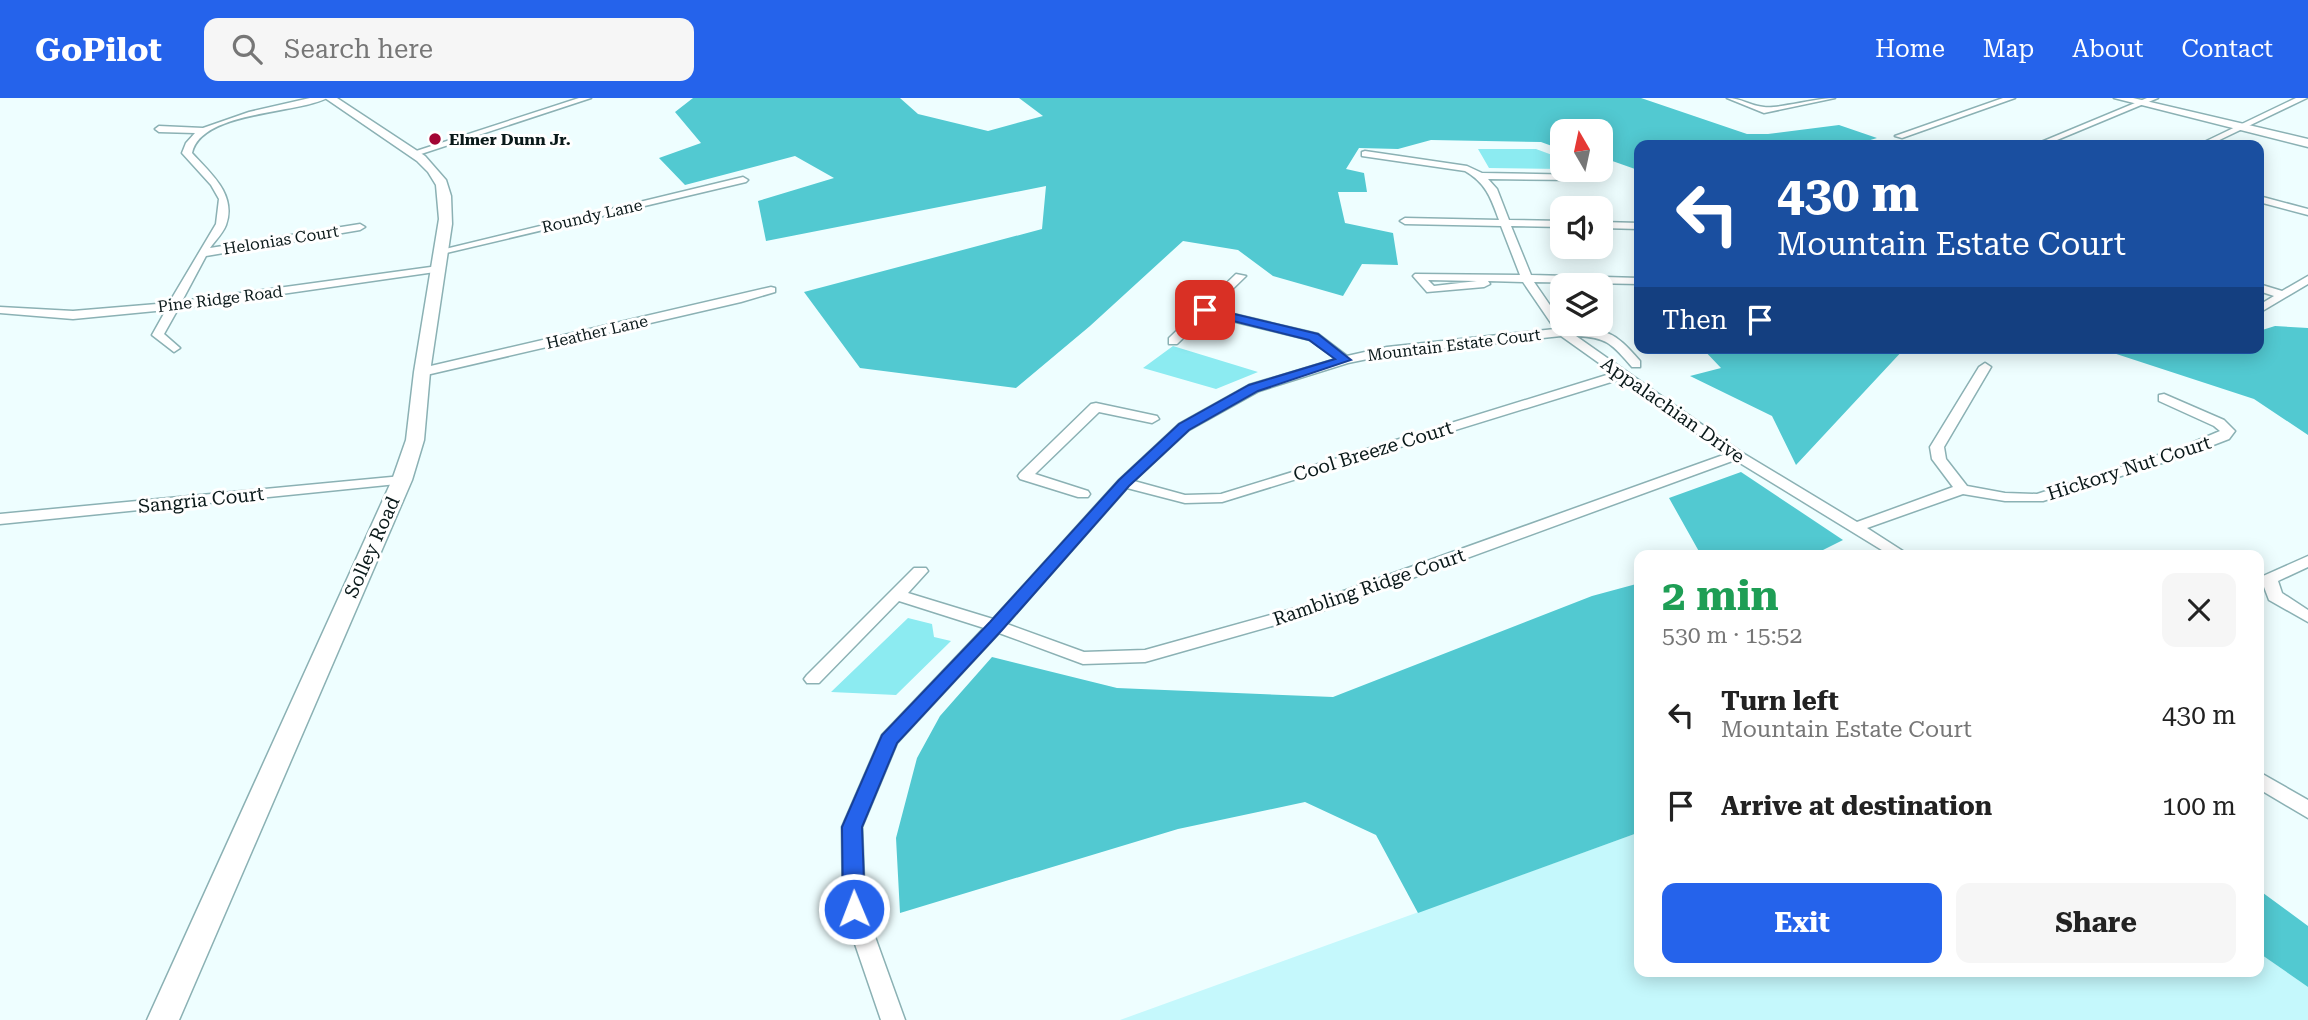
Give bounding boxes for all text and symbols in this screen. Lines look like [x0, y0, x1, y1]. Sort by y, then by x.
search box [204, 18, 694, 81]
text: GoPilot [35, 30, 162, 69]
icon: search [228, 30, 266, 68]
text: Search here [284, 34, 433, 64]
text: Home [1875, 35, 1945, 63]
text: Map [1983, 35, 2034, 63]
text: About [2072, 35, 2143, 63]
text: Contact [2181, 35, 2273, 63]
north arrow [1550, 119, 1614, 182]
map controls [1550, 119, 1613, 336]
place label: Elmer Dunn Jr. [449, 130, 571, 149]
marker: Elmer Dunn Jr. [427, 131, 443, 147]
text: 430 m [1777, 166, 1919, 223]
icon: left [1662, 168, 1753, 259]
street label: Roundy Lane [540, 195, 644, 237]
button: sound [1550, 196, 1613, 259]
street label: Helonias Court [222, 222, 340, 258]
text: Mountain Estate Court [1777, 225, 2126, 263]
button: layers [1550, 273, 1613, 336]
pin [1175, 280, 1235, 340]
street label: Pine Ridge Road [156, 282, 284, 316]
icon: arrive [1186, 291, 1224, 329]
icon: arrive [1741, 301, 1779, 339]
text: Then [1662, 305, 1727, 335]
street label: Heather Lane [544, 311, 650, 353]
street label: Mountain Estate Court [1366, 325, 1542, 365]
street label: Appalachian Drive [1597, 352, 1749, 468]
street label: Cool Breeze Court [1290, 416, 1456, 486]
street label: Hickory Nut Court [2044, 431, 2214, 505]
street label: Sangria Court [137, 482, 265, 518]
street label: Solley Road [339, 493, 405, 601]
street label: Rambling Ridge Court [1270, 543, 1468, 631]
text: 2 min [1662, 571, 1779, 620]
button: close [2162, 573, 2236, 647]
text: 530 m · 15:52 [1662, 622, 1802, 649]
text: Turn left [1721, 686, 1839, 716]
icon: left [1662, 696, 1700, 734]
text: 430 m [2162, 700, 2236, 730]
text: Mountain Estate Court [1721, 716, 1972, 743]
icon: arrive [1662, 787, 1700, 825]
text: Arrive at destination [1721, 791, 1992, 821]
text: 100 m [2162, 791, 2236, 821]
position arrow [817, 872, 891, 946]
button: Exit [1662, 883, 1942, 963]
button: Share [1956, 883, 2236, 963]

